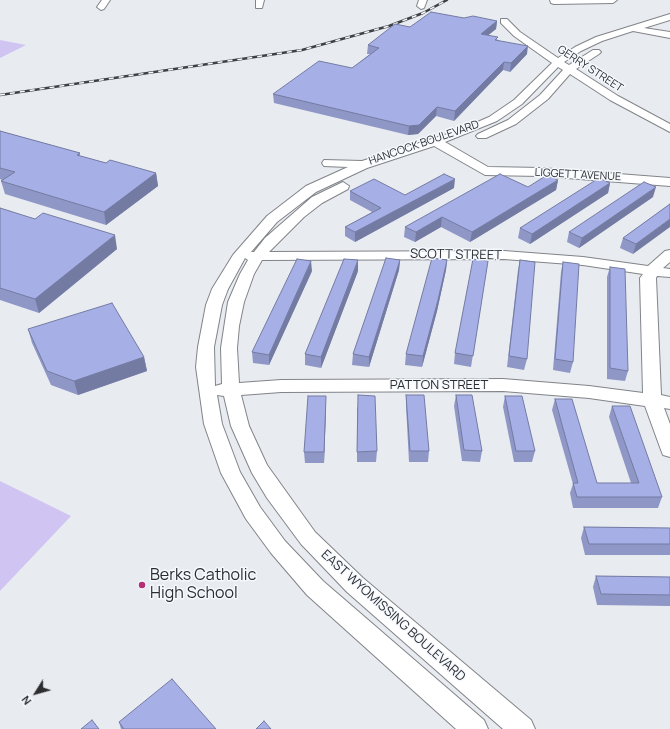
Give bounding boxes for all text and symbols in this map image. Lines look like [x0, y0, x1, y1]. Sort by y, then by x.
street label: GERRY STREET [555, 43, 625, 95]
street label: HANCOCK BOULEVARD [367, 118, 481, 168]
street label: LIGGETT AVENUE [534, 166, 622, 184]
street label: SCOTT STREET [410, 246, 502, 264]
street label: PATTON STREET [390, 377, 488, 393]
street label: EAST WYOMISSING BOULEVARD [318, 547, 468, 685]
place label: Berks Catholic High School [150, 566, 256, 604]
marker: Berks Catholic High School [137, 580, 147, 590]
north arrow [16, 673, 56, 713]
text: N [18, 693, 34, 708]

